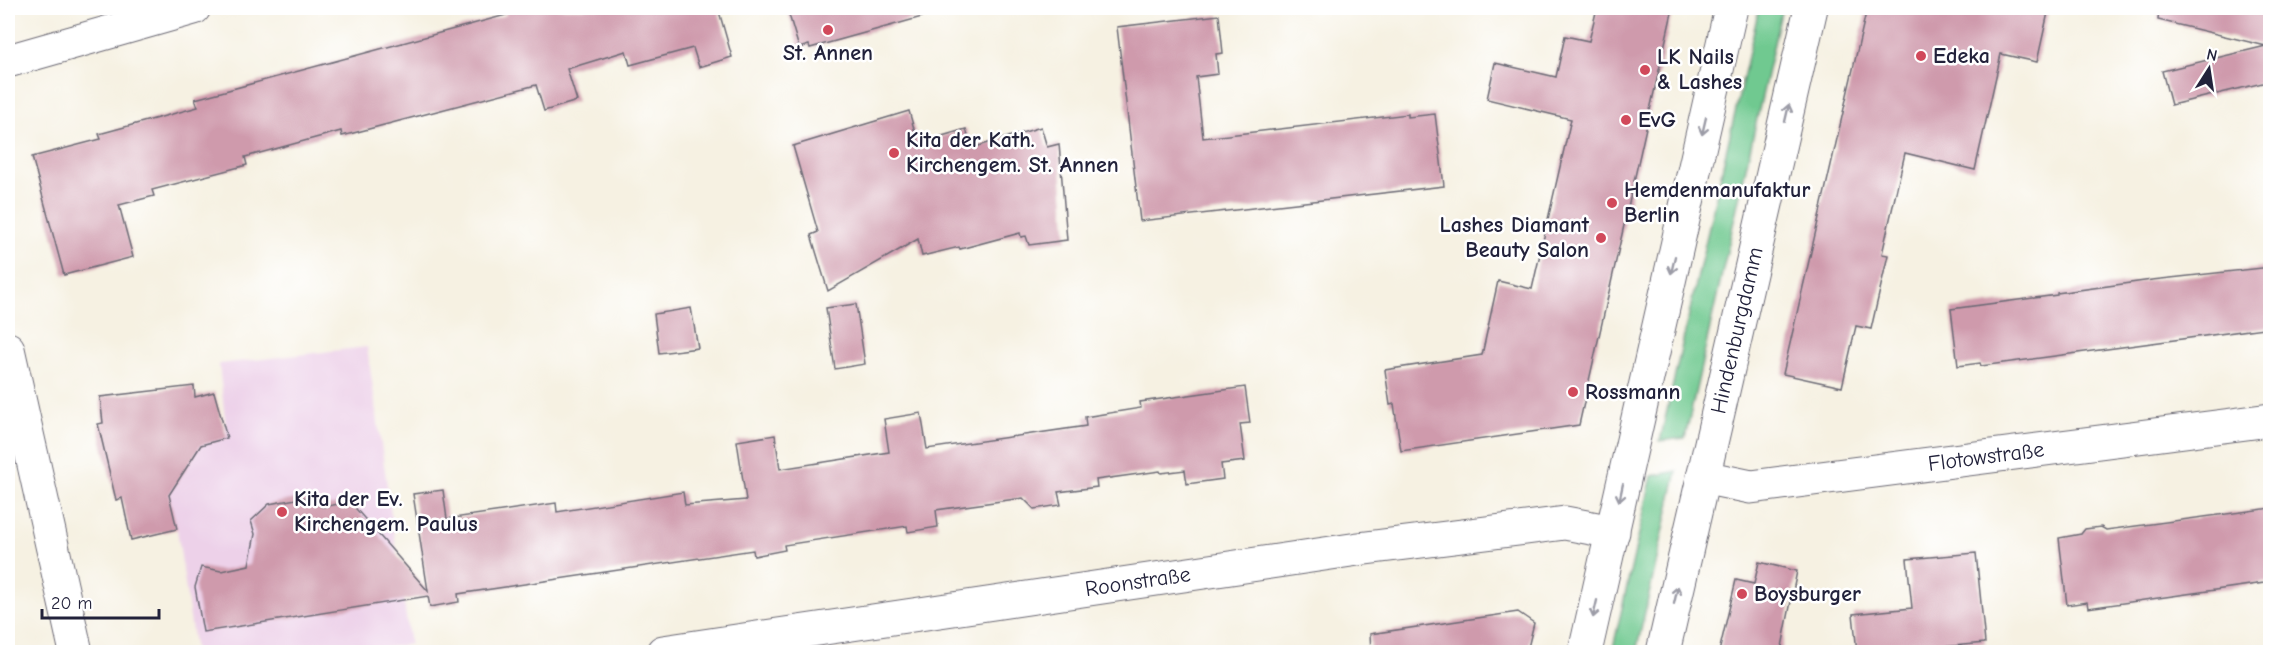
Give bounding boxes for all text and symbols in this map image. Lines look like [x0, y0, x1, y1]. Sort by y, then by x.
marker: St. Annen [821, 23, 835, 37]
north arrow [2179, 39, 2239, 99]
place label: St. Annen [783, 40, 873, 66]
place label: Edeka [1933, 43, 1990, 69]
place label: LK Nails & Lashes [1657, 44, 1742, 95]
text: N [2205, 45, 2219, 65]
marker: Edeka [1914, 49, 1928, 63]
marker: LK Nails & Lashes [1638, 63, 1652, 77]
one-way arrow [1781, 104, 1793, 123]
place label: EvG [1638, 107, 1676, 133]
marker: EvG [1619, 113, 1633, 127]
one-way arrow [1698, 116, 1710, 135]
place label: Kita der Kath. Kirchengem. St. Annen [906, 127, 1119, 178]
marker: Kita der Kath. Kirchengem. St. Annen [887, 146, 901, 160]
place label: Hemdenmanufaktur Berlin [1624, 177, 1810, 228]
marker: Hemdenmanufaktur Berlin [1605, 196, 1619, 210]
place label: Lashes Diamant Beauty Salon [1440, 212, 1590, 263]
marker: Lashes Diamant Beauty Salon [1594, 231, 1608, 245]
street label: Hindenburgdamm [1705, 245, 1769, 416]
one-way arrow [1667, 255, 1678, 274]
place label: Rossmann [1585, 379, 1680, 405]
marker: Rossmann [1566, 385, 1580, 399]
street label: Flotowstraße [1926, 436, 2046, 477]
one-way arrow [1615, 483, 1627, 502]
place label: Kita der Ev. Kirchengem. Paulus [294, 486, 478, 537]
marker: Kita der Ev. Kirchengem. Paulus [275, 505, 289, 519]
street label: Roonstraße [1083, 561, 1192, 602]
place label: Boysburger [1754, 581, 1861, 607]
scale bar [42, 582, 159, 620]
one-way arrow [1671, 586, 1683, 605]
marker: Boysburger [1735, 587, 1749, 601]
text: 20 m [51, 593, 92, 614]
one-way arrow [1589, 599, 1600, 619]

